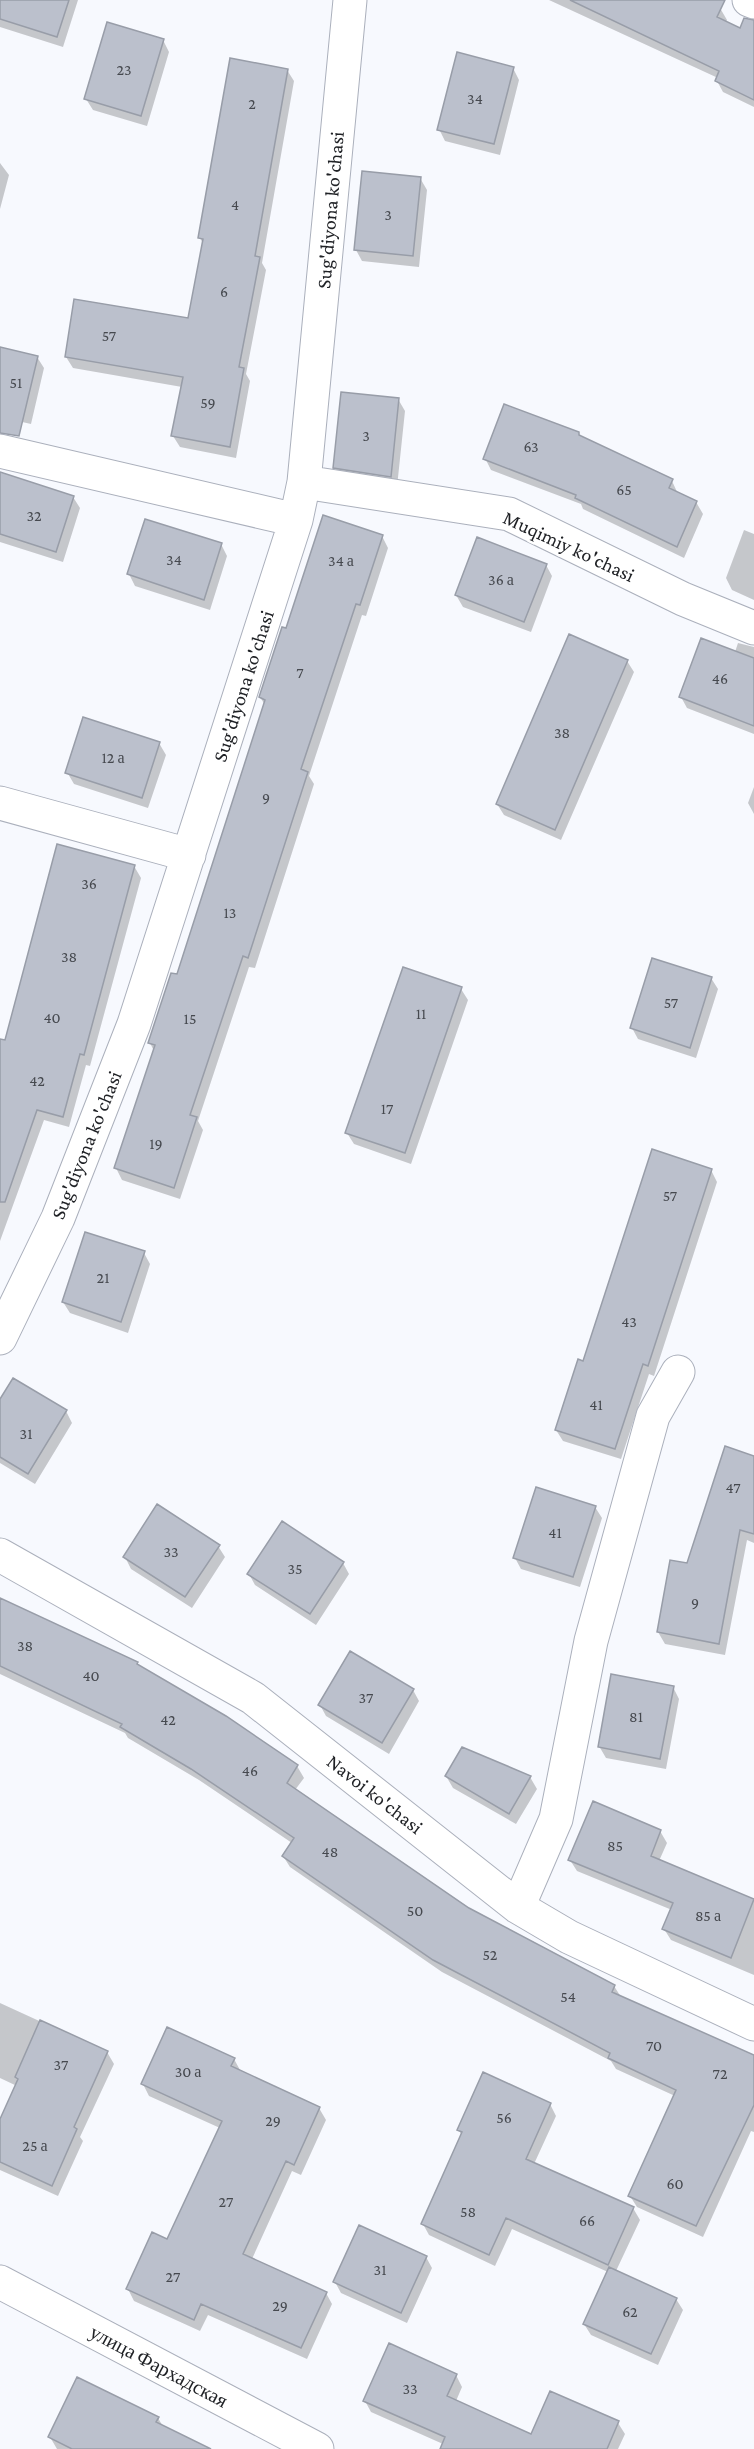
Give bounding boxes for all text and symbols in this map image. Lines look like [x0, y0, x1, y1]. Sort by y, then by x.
house number: 23 [116, 61, 132, 78]
house number: 34 [467, 90, 483, 107]
house number: 2 [248, 95, 256, 112]
street label: Sug'diyona ko'chasi [312, 130, 349, 290]
house number: 4 [231, 196, 239, 213]
house number: 3 [384, 206, 392, 223]
house number: 6 [220, 283, 228, 300]
house number: 57 [102, 327, 117, 344]
house number: 51 [10, 374, 22, 391]
house number: 59 [200, 394, 216, 411]
house number: 3 [362, 427, 370, 444]
house number: 63 [523, 438, 539, 455]
house number: 65 [616, 481, 632, 498]
street label: Muqimiy ko'chasi [500, 506, 638, 587]
house number: 32 [26, 507, 42, 524]
house number: 34 [166, 551, 182, 568]
house number: 34 а [328, 552, 354, 569]
house number: 36 а [488, 571, 514, 588]
street label: Sug'diyona ko'chasi [208, 608, 279, 765]
house number: 7 [296, 664, 304, 681]
house number: 46 [712, 670, 728, 687]
house number: 38 [554, 724, 570, 741]
house number: 12 а [101, 749, 125, 766]
house number: 9 [262, 789, 270, 806]
house number: 36 [81, 875, 97, 892]
house number: 13 [224, 904, 236, 921]
house number: 38 [61, 948, 77, 965]
house number: 57 [664, 994, 679, 1011]
house number: 11 [416, 1005, 426, 1022]
house number: 40 [43, 1009, 61, 1026]
house number: 15 [184, 1010, 196, 1027]
street label: Sug'diyona ko'chasi [46, 1068, 127, 1223]
house number: 42 [29, 1072, 45, 1089]
house number: 17 [381, 1100, 394, 1117]
house number: 19 [149, 1135, 163, 1152]
house number: 57 [663, 1187, 678, 1204]
house number: 21 [97, 1269, 109, 1286]
house number: 43 [621, 1313, 637, 1330]
house number: 41 [589, 1396, 603, 1413]
house number: 31 [20, 1425, 32, 1442]
house number: 47 [725, 1479, 741, 1496]
house number: 41 [548, 1524, 562, 1541]
house number: 33 [163, 1543, 179, 1560]
house number: 35 [287, 1560, 303, 1577]
house number: 9 [691, 1594, 699, 1611]
house number: 38 [17, 1637, 33, 1654]
house number: 40 [82, 1667, 100, 1684]
house number: 37 [359, 1689, 374, 1706]
house number: 81 [629, 1708, 643, 1725]
house number: 42 [160, 1711, 176, 1728]
street label: Navoi ko'chasi [323, 1750, 427, 1838]
house number: 46 [242, 1762, 258, 1779]
house number: 85 [607, 1837, 623, 1854]
house number: 48 [322, 1843, 338, 1860]
house number: 50 [407, 1902, 423, 1919]
house number: 85 а [695, 1907, 721, 1924]
house number: 52 [483, 1946, 498, 1963]
house number: 54 [560, 1988, 576, 2005]
house number: 70 [646, 2037, 662, 2054]
house number: 37 [54, 2056, 69, 2073]
house number: 30 а [175, 2063, 201, 2080]
house number: 72 [713, 2065, 728, 2082]
house number: 56 [496, 2109, 512, 2126]
house number: 29 [265, 2112, 281, 2129]
house number: 25 а [22, 2137, 48, 2154]
house number: 60 [666, 2175, 684, 2192]
house number: 27 [219, 2193, 234, 2210]
house number: 58 [460, 2203, 476, 2220]
house number: 66 [579, 2212, 595, 2229]
house number: 31 [374, 2261, 386, 2278]
house number: 27 [166, 2268, 181, 2285]
house number: 29 [272, 2297, 288, 2314]
house number: 62 [622, 2303, 638, 2320]
street label: улица Фархадская [86, 2320, 232, 2413]
house number: 33 [402, 2380, 418, 2397]

